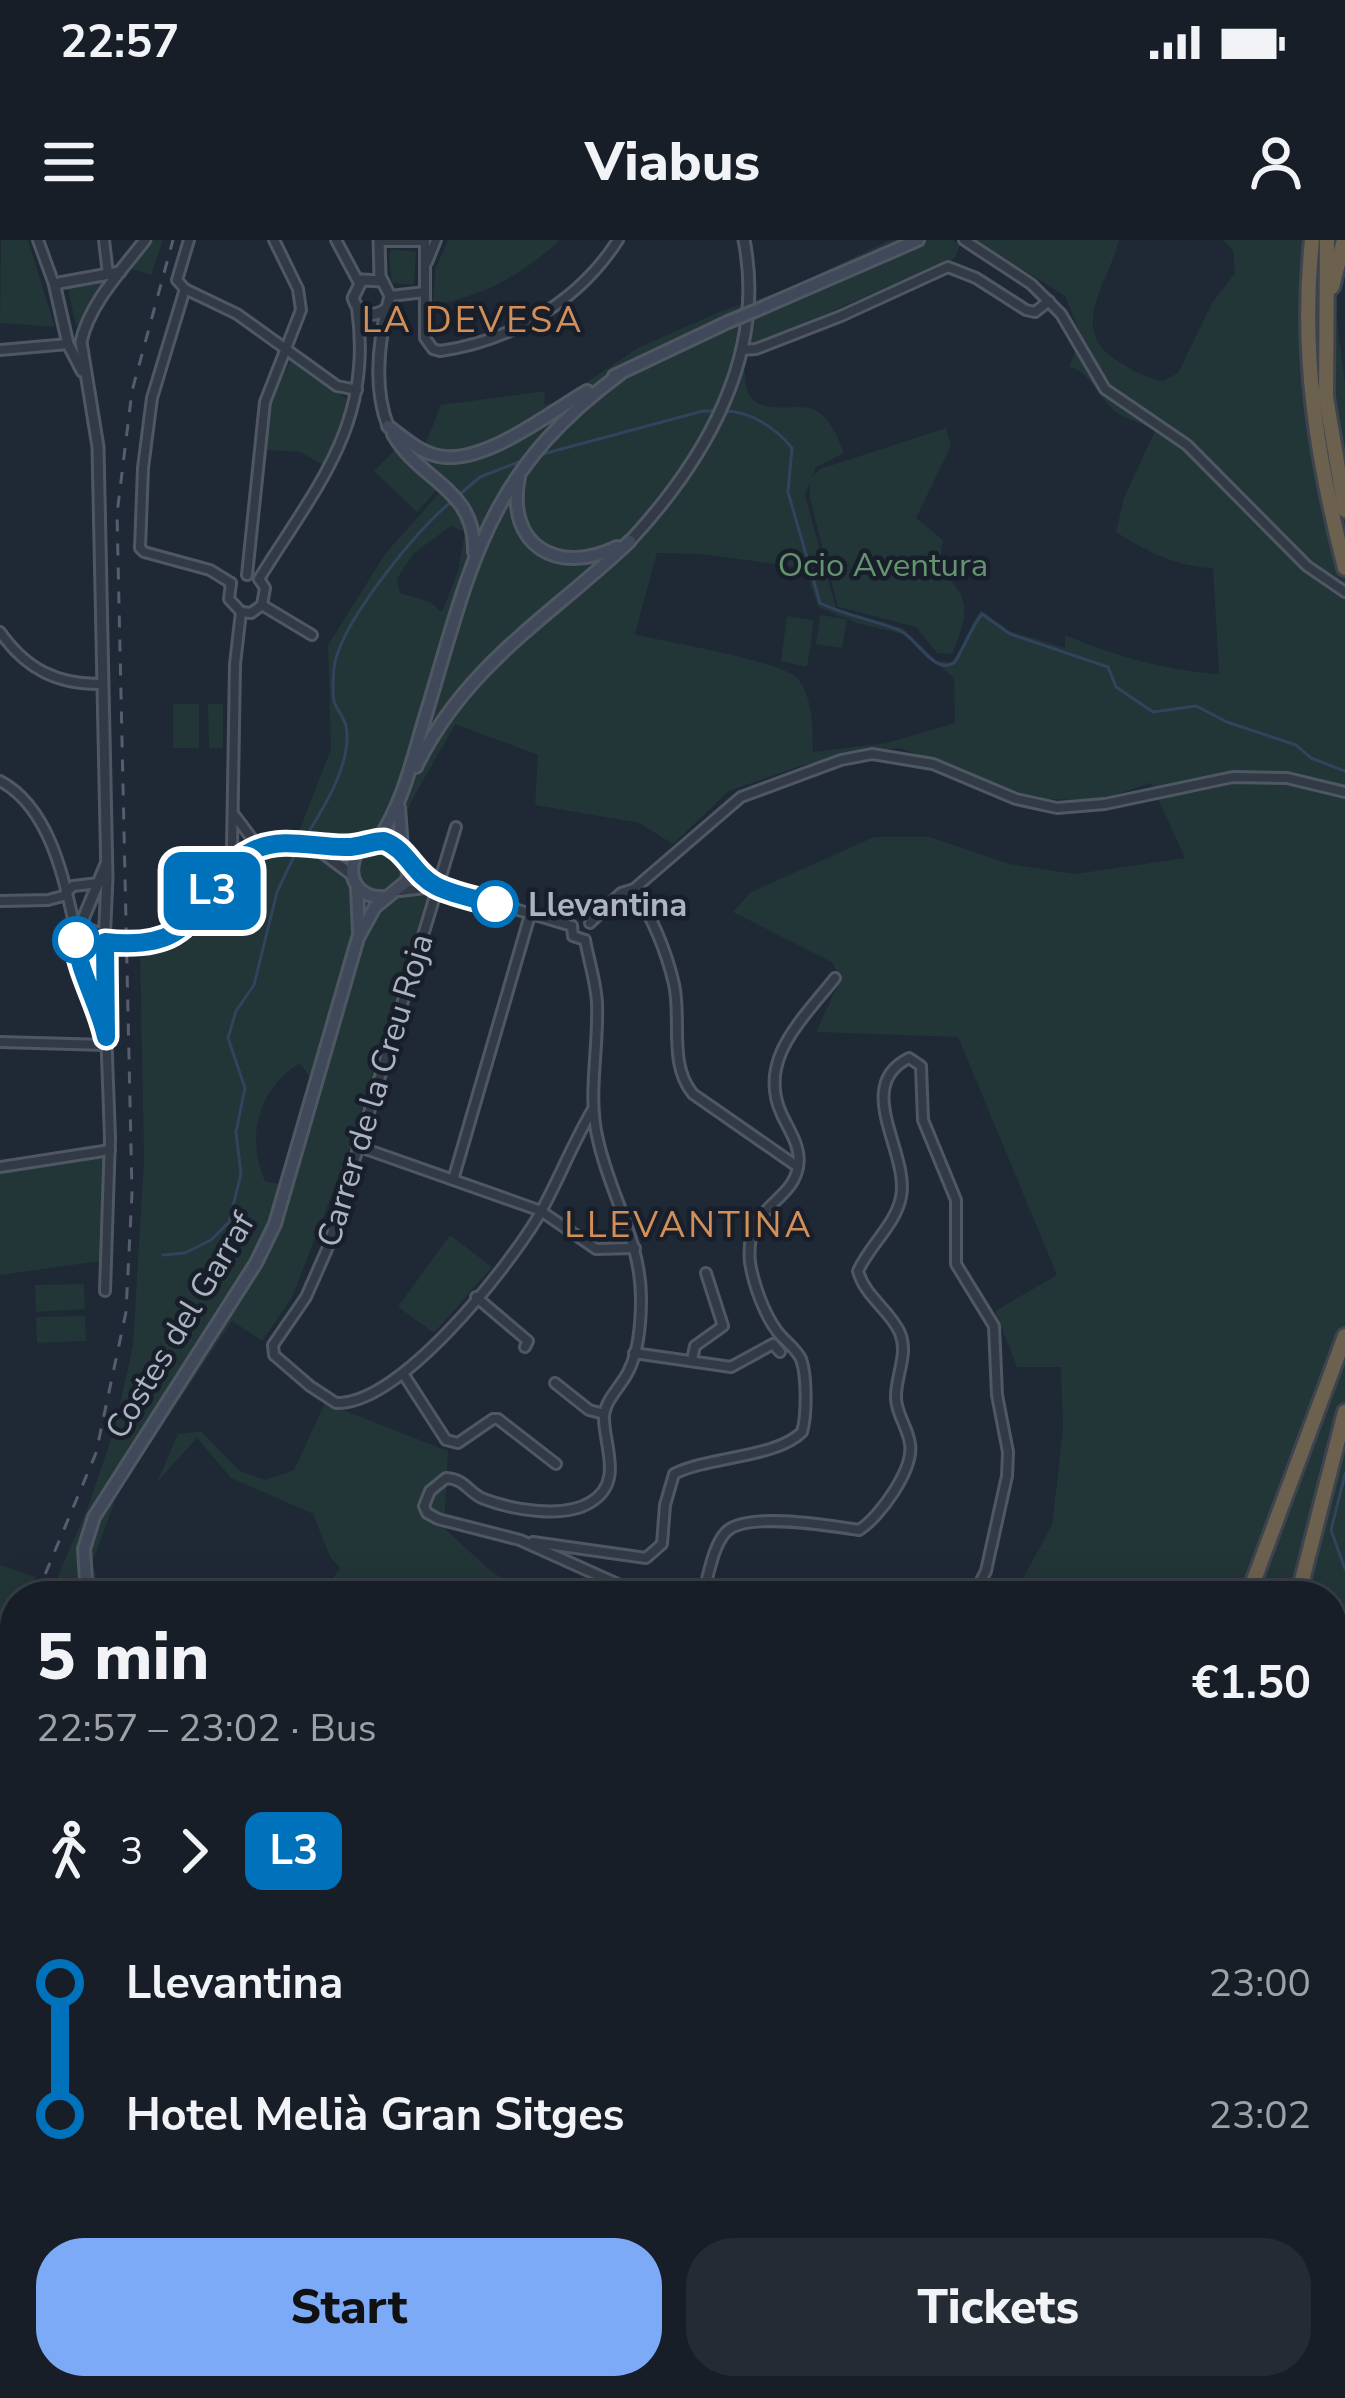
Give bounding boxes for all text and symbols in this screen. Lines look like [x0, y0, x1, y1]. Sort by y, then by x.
text: 22:57 [60, 12, 179, 73]
text: Viabus [585, 125, 760, 199]
icon: menu [36, 129, 102, 195]
icon: person [1243, 129, 1309, 195]
district label: LA DEVESA [362, 296, 584, 345]
park label: Ocio Aventura [778, 543, 988, 588]
line badge: L3 [158, 852, 266, 930]
text: L3 [188, 862, 236, 919]
marker: Llevantina [473, 882, 517, 926]
place label: Llevantina [528, 883, 687, 928]
unlabelled marker [54, 918, 98, 962]
street label: Carrer de la Creu Roja [306, 928, 444, 1252]
district label: LLEVANTINA [564, 1201, 814, 1250]
street label: Costes del Garraf [95, 1203, 266, 1447]
text: 5 min [36, 1612, 210, 1702]
text: €1.50 [1192, 1653, 1311, 1714]
text: 22:57 – 23:02 · Bus [36, 1702, 376, 1755]
icon: walk [36, 1818, 102, 1884]
icon: forward [161, 1818, 227, 1884]
text: L3 [269, 1822, 318, 1879]
text: 3 [120, 1825, 143, 1878]
text: Llevantina [126, 1953, 343, 2014]
text: 23:00 [1209, 1957, 1311, 2010]
text: Hotel Melià Gran Sitges [126, 2085, 625, 2146]
text: 23:02 [1209, 2089, 1311, 2142]
button: Start [36, 2238, 662, 2376]
button: Tickets [686, 2238, 1311, 2376]

